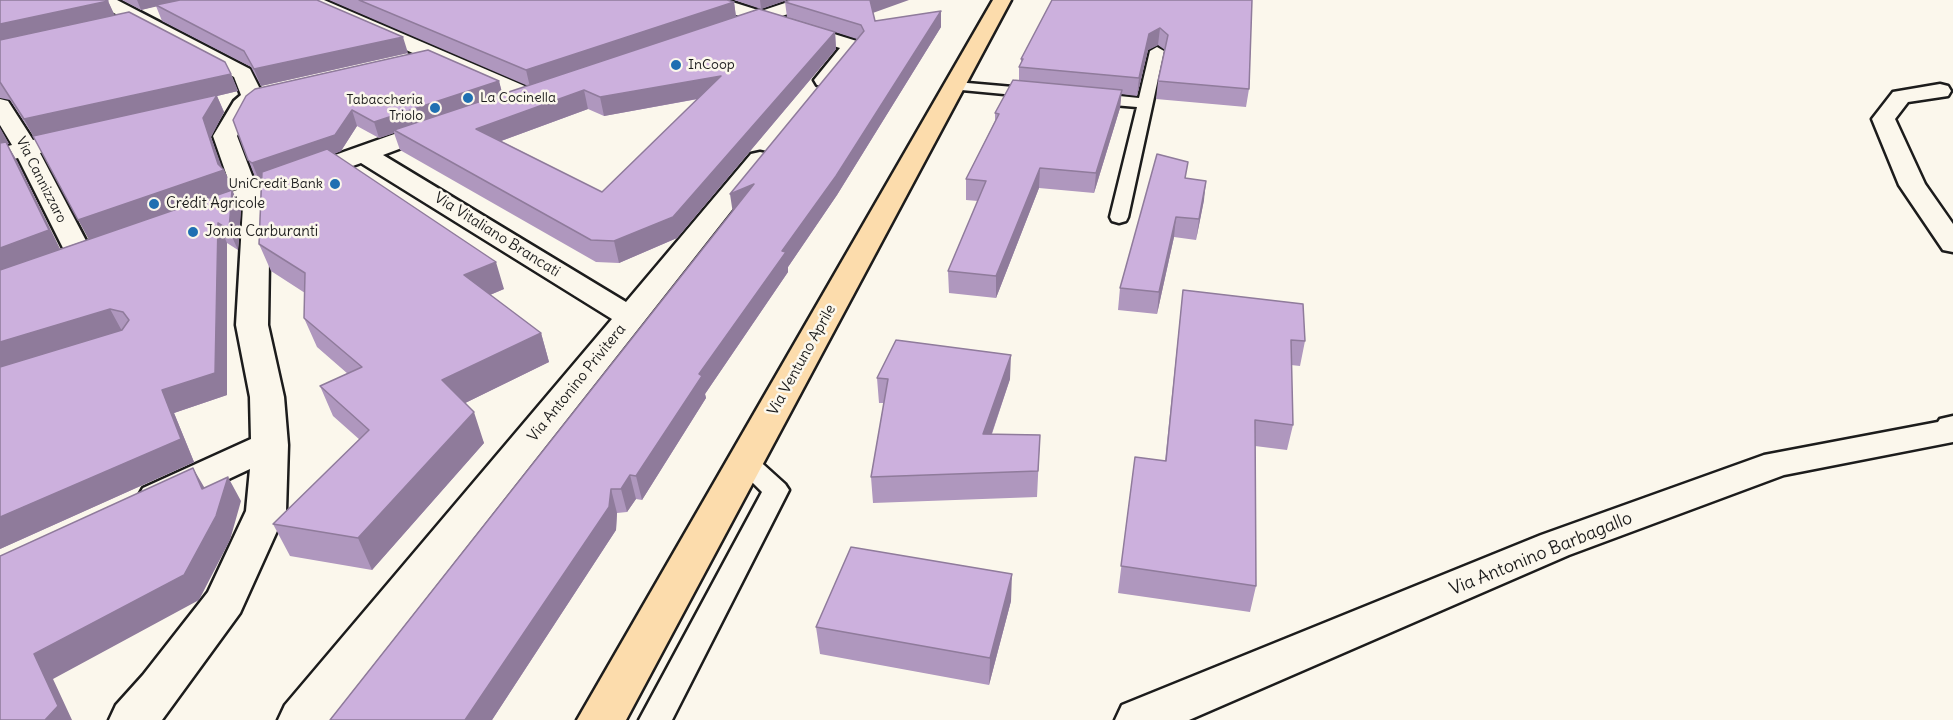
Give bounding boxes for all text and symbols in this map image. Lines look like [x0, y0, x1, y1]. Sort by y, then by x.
place label: InCoop [688, 57, 735, 73]
marker: InCoop [669, 58, 683, 72]
place label: La Cocinella [480, 90, 556, 106]
marker: La Cocinella [461, 91, 475, 105]
place label: Tabaccheria Triolo [346, 92, 423, 124]
marker: Tabaccheria Triolo [428, 101, 442, 115]
street label: Via Cannizzaro [12, 134, 70, 226]
place label: UniCredit Bank [229, 176, 323, 192]
marker: UniCredit Bank [328, 177, 342, 191]
street label: Via Vitaliano Brancati [431, 189, 563, 281]
place label: Crédit Agricole [166, 195, 265, 213]
marker: Crédit Agricole [147, 197, 161, 211]
place label: Jonia Carburanti [205, 223, 318, 241]
marker: Jonia Carburanti [186, 225, 200, 239]
street label: Via Ventuno Aprile [764, 301, 840, 419]
street label: Via Antonino Privitera [524, 321, 630, 445]
street label: Via Antonino Barbagallo [1446, 507, 1636, 601]

